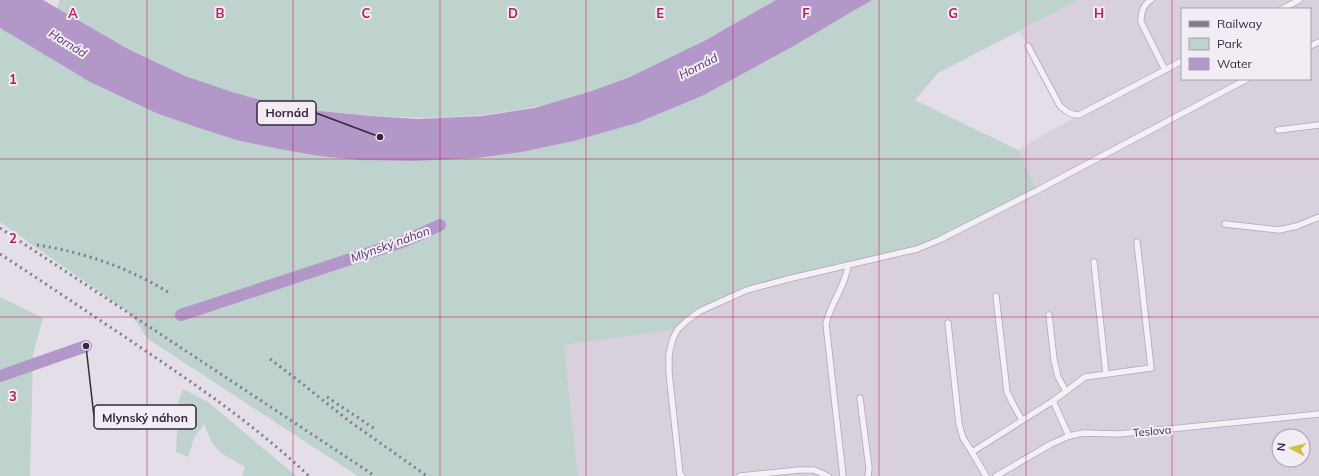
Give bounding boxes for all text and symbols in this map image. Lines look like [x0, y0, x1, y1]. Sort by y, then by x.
text: A [68, 5, 78, 21]
text: B [216, 5, 225, 21]
text: C [362, 5, 371, 21]
text: D [508, 5, 518, 21]
text: E [656, 5, 664, 21]
text: F [802, 5, 810, 21]
text: G [948, 5, 958, 21]
text: H [1094, 5, 1104, 21]
legend [1181, 8, 1311, 80]
text: Railway [1217, 16, 1263, 31]
water label: Hornád [46, 26, 90, 61]
text: Park [1217, 36, 1243, 51]
water label: Hornád [676, 49, 721, 82]
text: Water [1217, 56, 1253, 71]
text: 1 [9, 71, 17, 87]
callout: Hornád [257, 101, 316, 125]
text: Hornád [265, 105, 309, 120]
water label: Mlynský náhon [348, 223, 432, 265]
text: 2 [9, 230, 17, 246]
text: 3 [9, 388, 17, 404]
callout: Mlynský náhon [94, 405, 196, 429]
text: Mlynský náhon [102, 410, 188, 425]
street label: Teslova [1132, 422, 1172, 440]
north arrow [1271, 428, 1311, 468]
text: N [1274, 442, 1289, 452]

